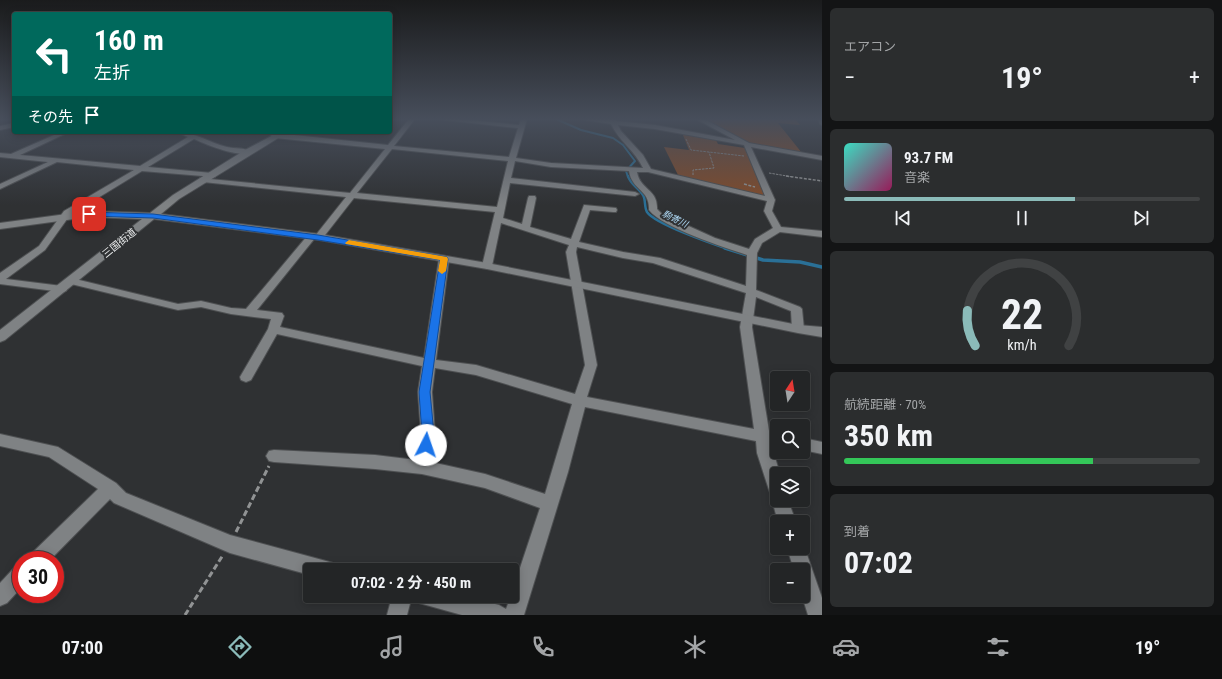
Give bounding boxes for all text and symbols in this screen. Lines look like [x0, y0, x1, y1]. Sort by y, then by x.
text: 160 m [94, 24, 164, 57]
icon: left [28, 28, 80, 80]
text: エアコン [844, 39, 896, 54]
text: 19° [1001, 60, 1043, 95]
text: 左折 [94, 62, 130, 83]
text: − [844, 65, 855, 90]
text: + [1189, 65, 1200, 90]
icon: arrive [81, 104, 103, 126]
text: その先 [28, 108, 73, 126]
text: 93.7 FM [904, 149, 953, 167]
text: 音楽 [904, 170, 930, 185]
pin [72, 197, 106, 231]
icon: arrive [78, 203, 100, 225]
icon: previous [892, 207, 914, 229]
icon: pause [1011, 207, 1033, 229]
icon: next [1130, 207, 1152, 229]
water label: 駒寄川 [661, 209, 690, 230]
street label: 三国街道 [100, 226, 138, 260]
text: 22 [1001, 289, 1043, 338]
text: km/h [1007, 336, 1037, 352]
north arrow [770, 371, 810, 411]
map controls [770, 371, 810, 603]
text: 航続距離 · 70% [844, 397, 926, 412]
text: 350 km [844, 418, 933, 453]
button: search [770, 419, 810, 459]
position arrow [405, 424, 447, 466]
button: layers [770, 467, 810, 507]
button: + [770, 515, 810, 555]
text: 到着 [844, 524, 870, 539]
text: 07:02 [844, 545, 913, 580]
speed limit sign: 30 [12, 551, 64, 603]
button: − [770, 563, 810, 603]
text: 07:02 · 2 分 · 450 m [351, 574, 471, 592]
icon: directions [226, 633, 254, 661]
icon: music [378, 633, 406, 661]
icon: phone [529, 633, 557, 661]
icon: climate [681, 633, 709, 661]
icon: car [832, 633, 860, 661]
icon: filters [984, 633, 1012, 661]
text: 07:00 [62, 637, 103, 658]
text: 19° [1135, 637, 1160, 658]

